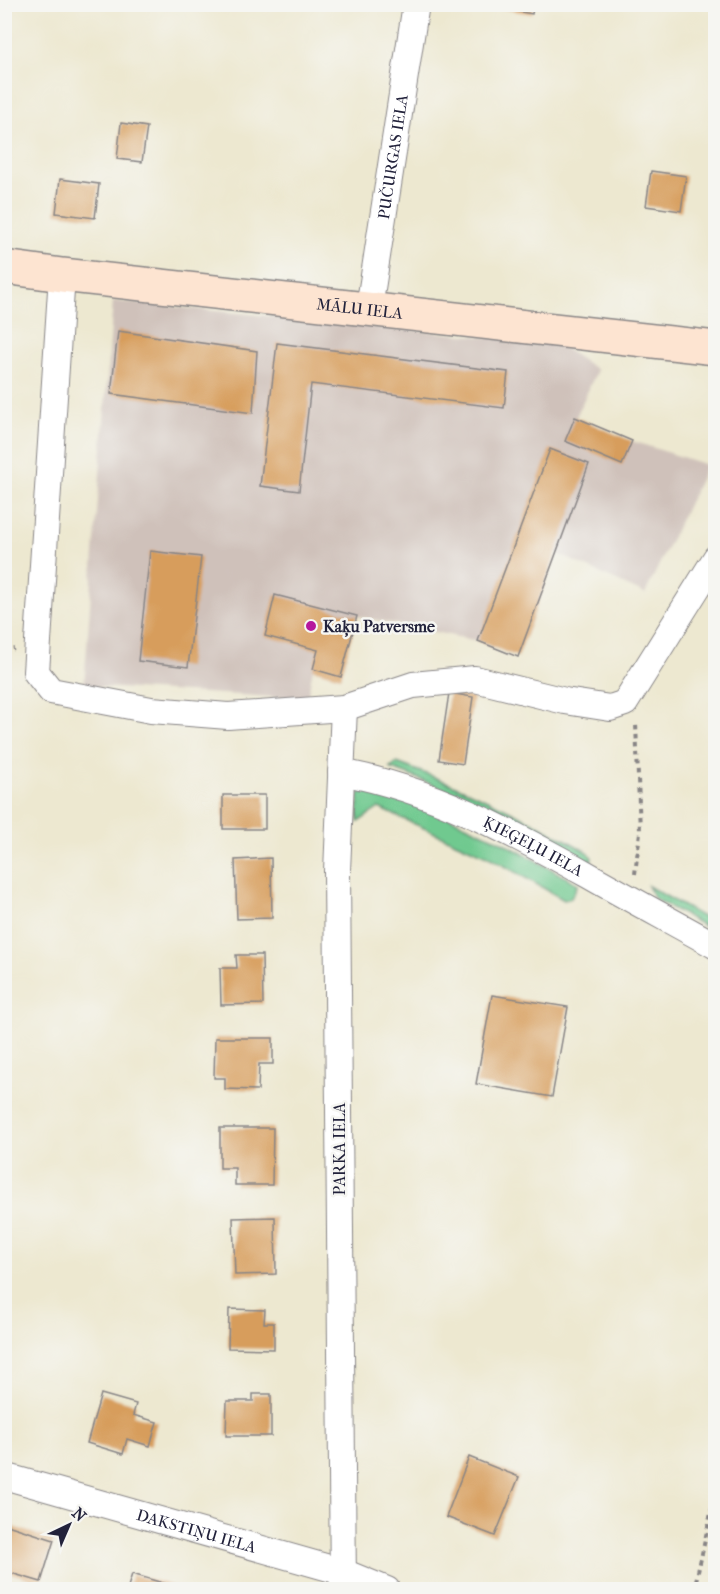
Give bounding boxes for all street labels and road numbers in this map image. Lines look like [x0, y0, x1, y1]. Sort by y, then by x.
street label: PUČURGAS IELA [374, 93, 412, 221]
street label: MĀLU IELA [315, 294, 404, 323]
street label: ĶIEĢEĻU IELA [480, 812, 587, 881]
street label: PARKA IELA [330, 1102, 349, 1195]
street label: DAKSTIŅU IELA [134, 1505, 259, 1557]

